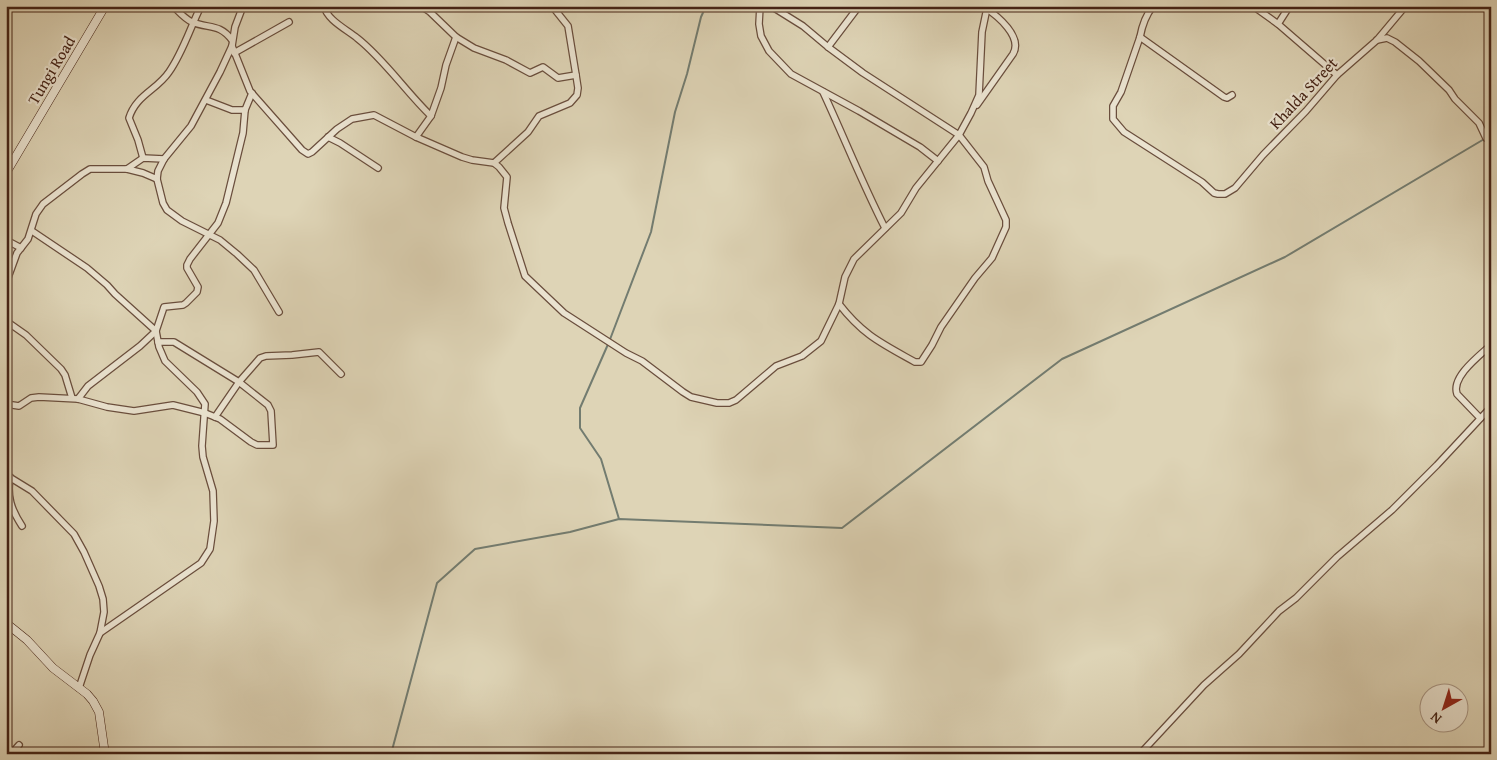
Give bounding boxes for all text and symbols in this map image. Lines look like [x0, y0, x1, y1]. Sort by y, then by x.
street label: Tungi Road [21, 31, 81, 109]
street label: Khalda Street [1263, 51, 1343, 134]
north arrow [1420, 682, 1470, 732]
text: N [1425, 707, 1446, 729]

